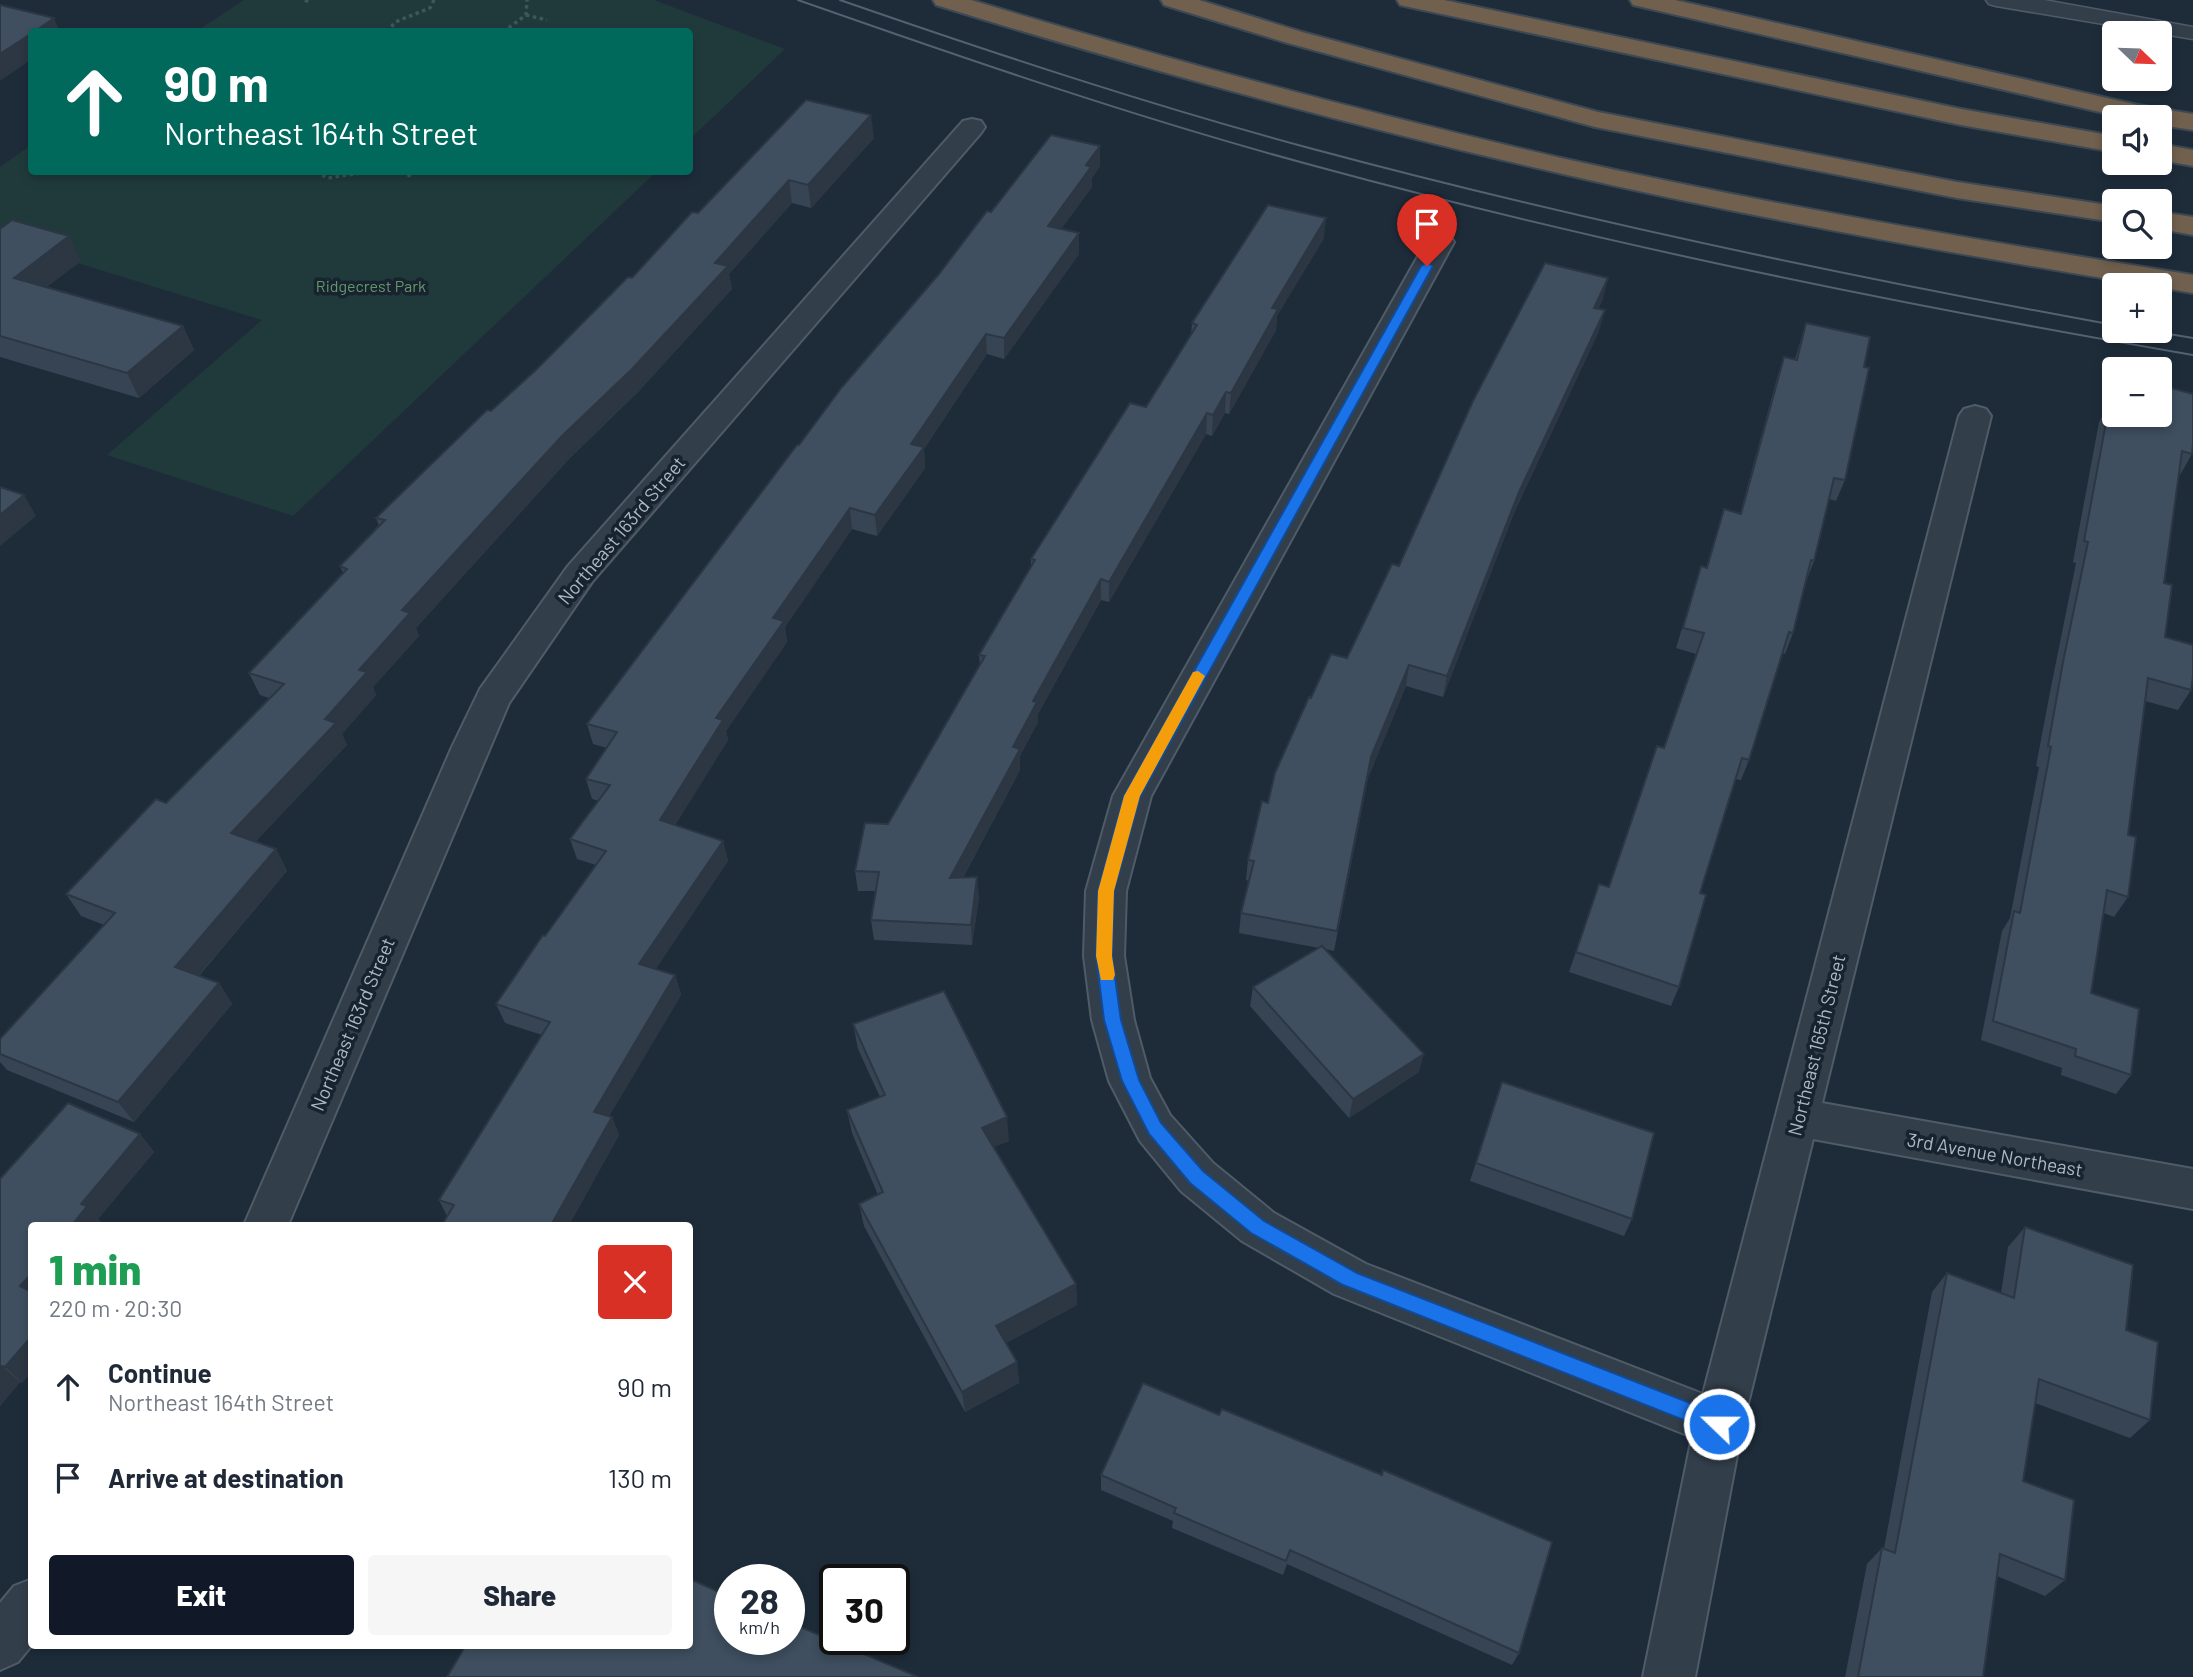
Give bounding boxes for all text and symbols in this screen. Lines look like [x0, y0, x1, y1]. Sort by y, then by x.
north arrow [2102, 21, 2172, 91]
map controls [2102, 21, 2172, 427]
text: 90 m [164, 53, 269, 112]
icon: ahead [49, 56, 140, 147]
button: sound [2102, 105, 2172, 175]
text: Northeast 164th Street [164, 113, 478, 151]
button: search [2102, 189, 2172, 259]
pin [1397, 194, 1457, 266]
icon: arrive [1408, 205, 1446, 243]
button: + [2102, 273, 2172, 343]
park label: Ridgecrest Park [316, 276, 426, 295]
button: − [2102, 357, 2172, 427]
street label: Northeast 163rd Street [552, 451, 690, 609]
street label: Northeast 163rd Street [305, 934, 399, 1114]
street label: Northeast 165th Street [1782, 952, 1850, 1138]
street label: 3rd Avenue Northeast [1905, 1127, 2085, 1181]
text: 1 min [49, 1243, 141, 1293]
button: close [598, 1245, 672, 1319]
text: 220 m · 20:30 [49, 1294, 182, 1322]
text: Continue [108, 1357, 212, 1388]
icon: ahead [49, 1368, 87, 1406]
text: 90 m [617, 1371, 672, 1402]
position arrow [1682, 1387, 1756, 1461]
text: Northeast 164th Street [108, 1388, 334, 1416]
icon: arrive [49, 1459, 87, 1497]
text: Arrive at destination [108, 1462, 344, 1493]
text: 130 m [608, 1462, 672, 1493]
button: Exit [49, 1555, 354, 1635]
button: Share [368, 1555, 672, 1635]
speed limit sign: 30 [819, 1564, 910, 1655]
text: 28 [740, 1579, 779, 1621]
text: km/h [739, 1616, 780, 1638]

